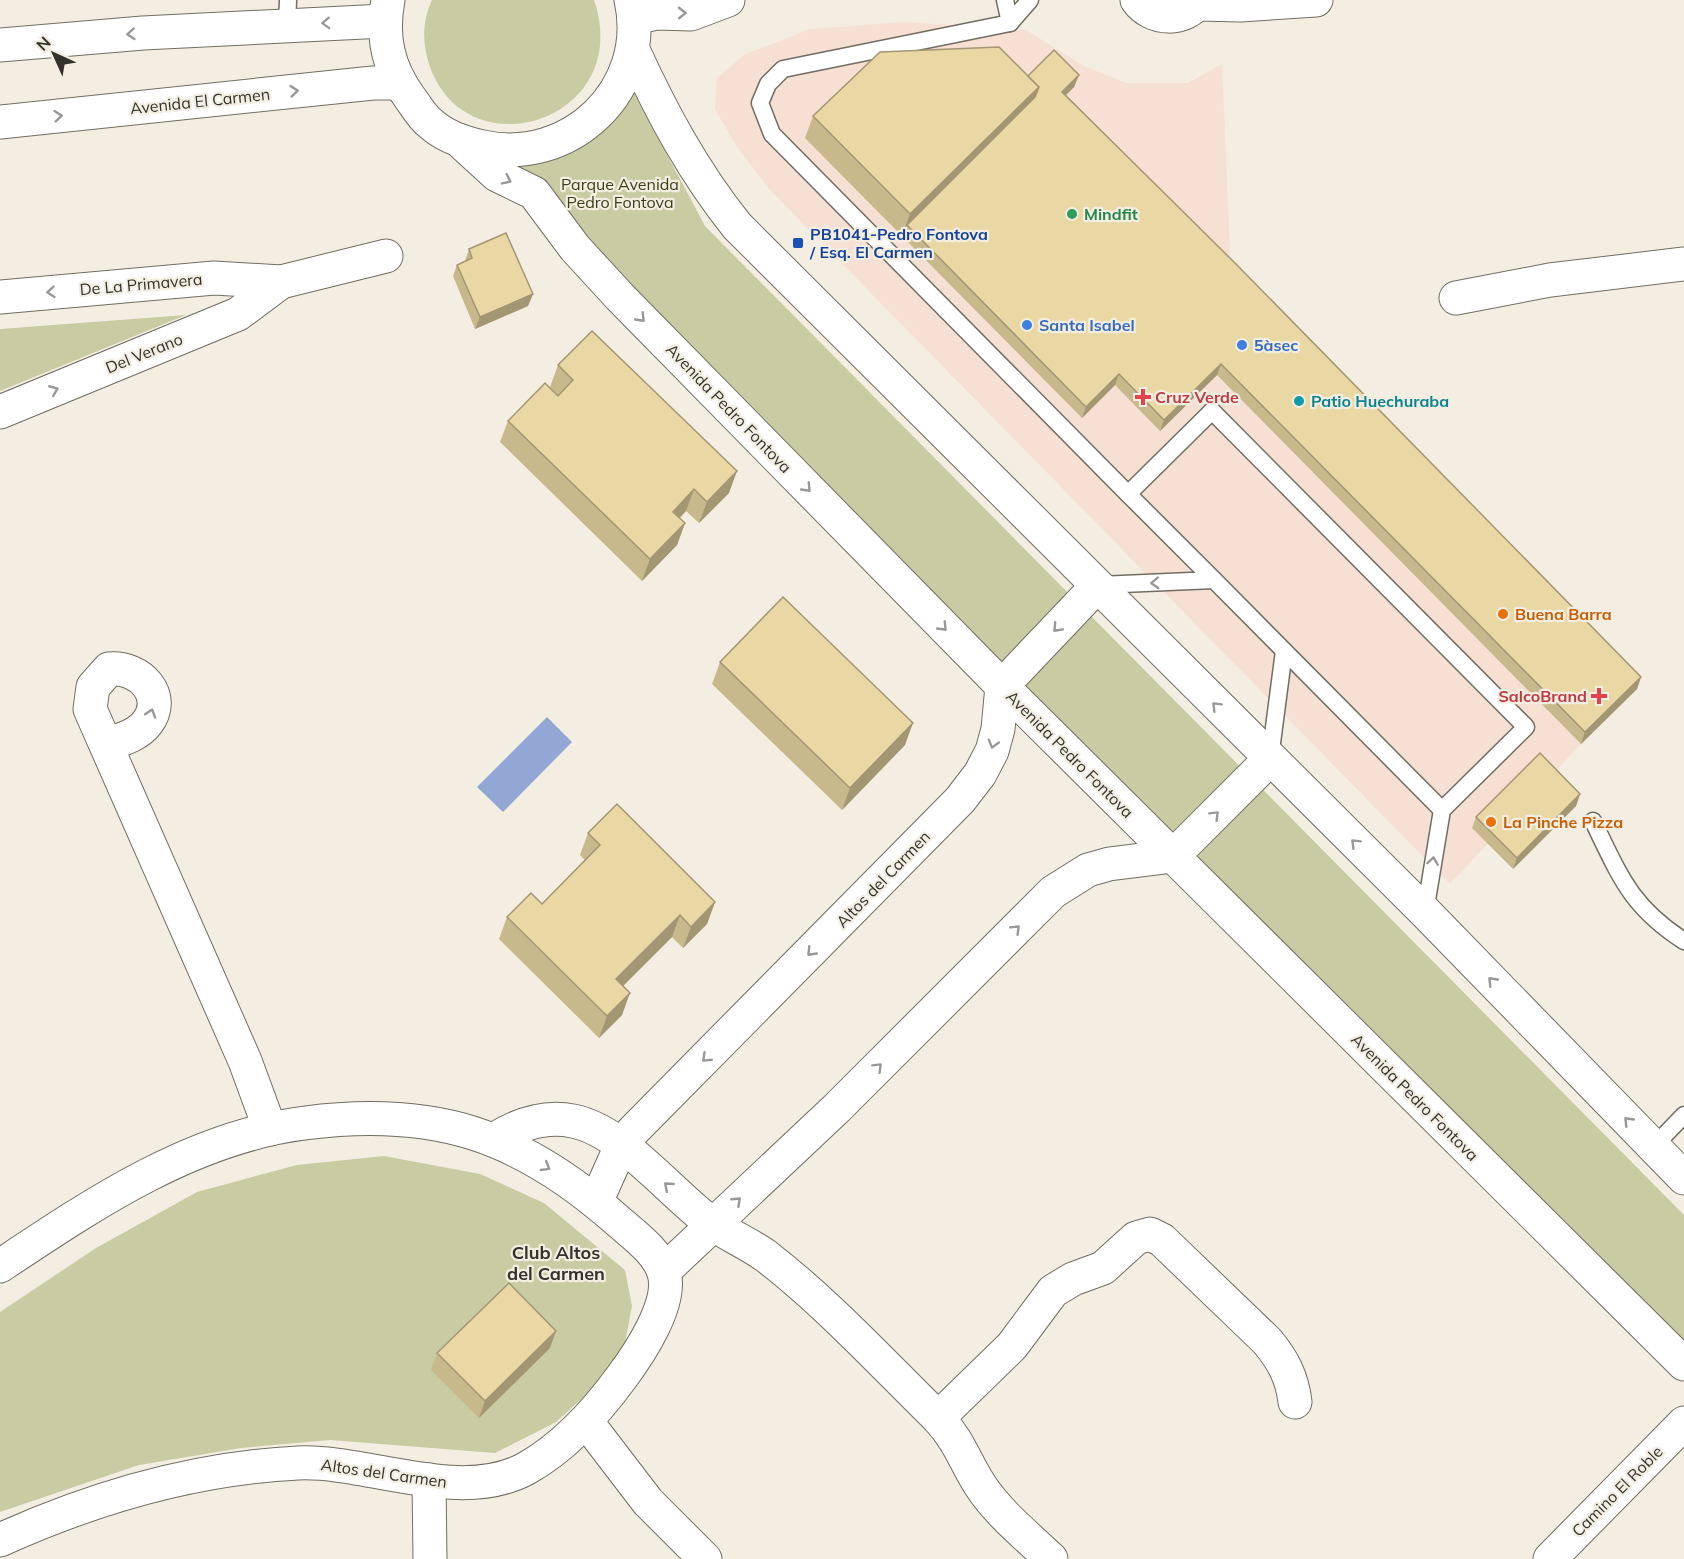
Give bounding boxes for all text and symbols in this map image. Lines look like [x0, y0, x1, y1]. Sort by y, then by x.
one-way arrow [678, 7, 687, 19]
one-way arrow [321, 16, 330, 29]
north arrow [24, 24, 84, 84]
one-way arrow [127, 27, 136, 40]
text: N [32, 32, 55, 55]
street label: Avenida El Carmen [129, 84, 271, 118]
one-way arrow [289, 85, 298, 98]
one-way arrow [54, 110, 63, 123]
one-way arrow [501, 172, 512, 184]
park label: Parque Avenida Pedro Fontova [561, 174, 679, 212]
place label: Mindfit [1084, 204, 1138, 224]
marker: Mindfit [1065, 207, 1079, 221]
place label: PB1041-Pedro Fontova / Esq. El Carmen [809, 224, 988, 262]
marker: PB1041-Pedro Fontova / Esq. El Carmen [791, 236, 805, 250]
street label: De La Primavera [79, 269, 203, 299]
one-way arrow [46, 285, 56, 298]
one-way arrow [633, 311, 644, 322]
place label: Santa Isabel [1039, 315, 1135, 335]
marker: Santa Isabel [1020, 318, 1034, 332]
street label: Del Verano [103, 328, 185, 378]
place label: 5àsec [1254, 335, 1298, 355]
marker: 5àsec [1235, 338, 1249, 352]
street label: Avenida Pedro Fontova [662, 339, 796, 477]
one-way arrow [48, 385, 59, 397]
place label: Cruz Verde [1155, 387, 1239, 407]
marker: Cruz Verde [1136, 390, 1150, 404]
place label: Patio Huechuraba [1311, 391, 1449, 411]
marker: Patio Huechuraba [1292, 394, 1306, 408]
one-way arrow [799, 480, 810, 491]
one-way arrow [1151, 576, 1160, 589]
place label: Buena Barra [1515, 604, 1612, 624]
marker: Buena Barra [1496, 607, 1510, 621]
one-way arrow [936, 619, 947, 630]
one-way arrow [1053, 621, 1064, 632]
street label: Avenida Pedro Fontova [1002, 686, 1138, 822]
place label: SalcoBrand [1498, 686, 1587, 706]
marker: SalcoBrand [1592, 689, 1606, 703]
one-way arrow [1213, 702, 1224, 713]
one-way arrow [143, 708, 156, 719]
one-way arrow [988, 738, 1000, 749]
one-way arrow [1207, 811, 1218, 822]
place label: La Pinche Pizza [1503, 812, 1623, 832]
marker: La Pinche Pizza [1484, 815, 1498, 829]
street label: Altos del Carmen [832, 826, 934, 932]
one-way arrow [1351, 839, 1361, 850]
one-way arrow [1427, 856, 1439, 866]
one-way arrow [1009, 925, 1020, 936]
one-way arrow [808, 945, 819, 956]
one-way arrow [1489, 978, 1500, 989]
street label: Avenida Pedro Fontova [1347, 1029, 1483, 1165]
one-way arrow [702, 1051, 713, 1062]
one-way arrow [872, 1063, 882, 1074]
one-way arrow [1625, 1117, 1636, 1128]
one-way arrow [540, 1160, 550, 1171]
one-way arrow [664, 1182, 675, 1193]
one-way arrow [730, 1197, 740, 1208]
district label: Club Altos del Carmen [507, 1241, 605, 1285]
street label: Camino El Roble [1567, 1441, 1667, 1541]
street label: Altos del Carmen [320, 1454, 448, 1492]

